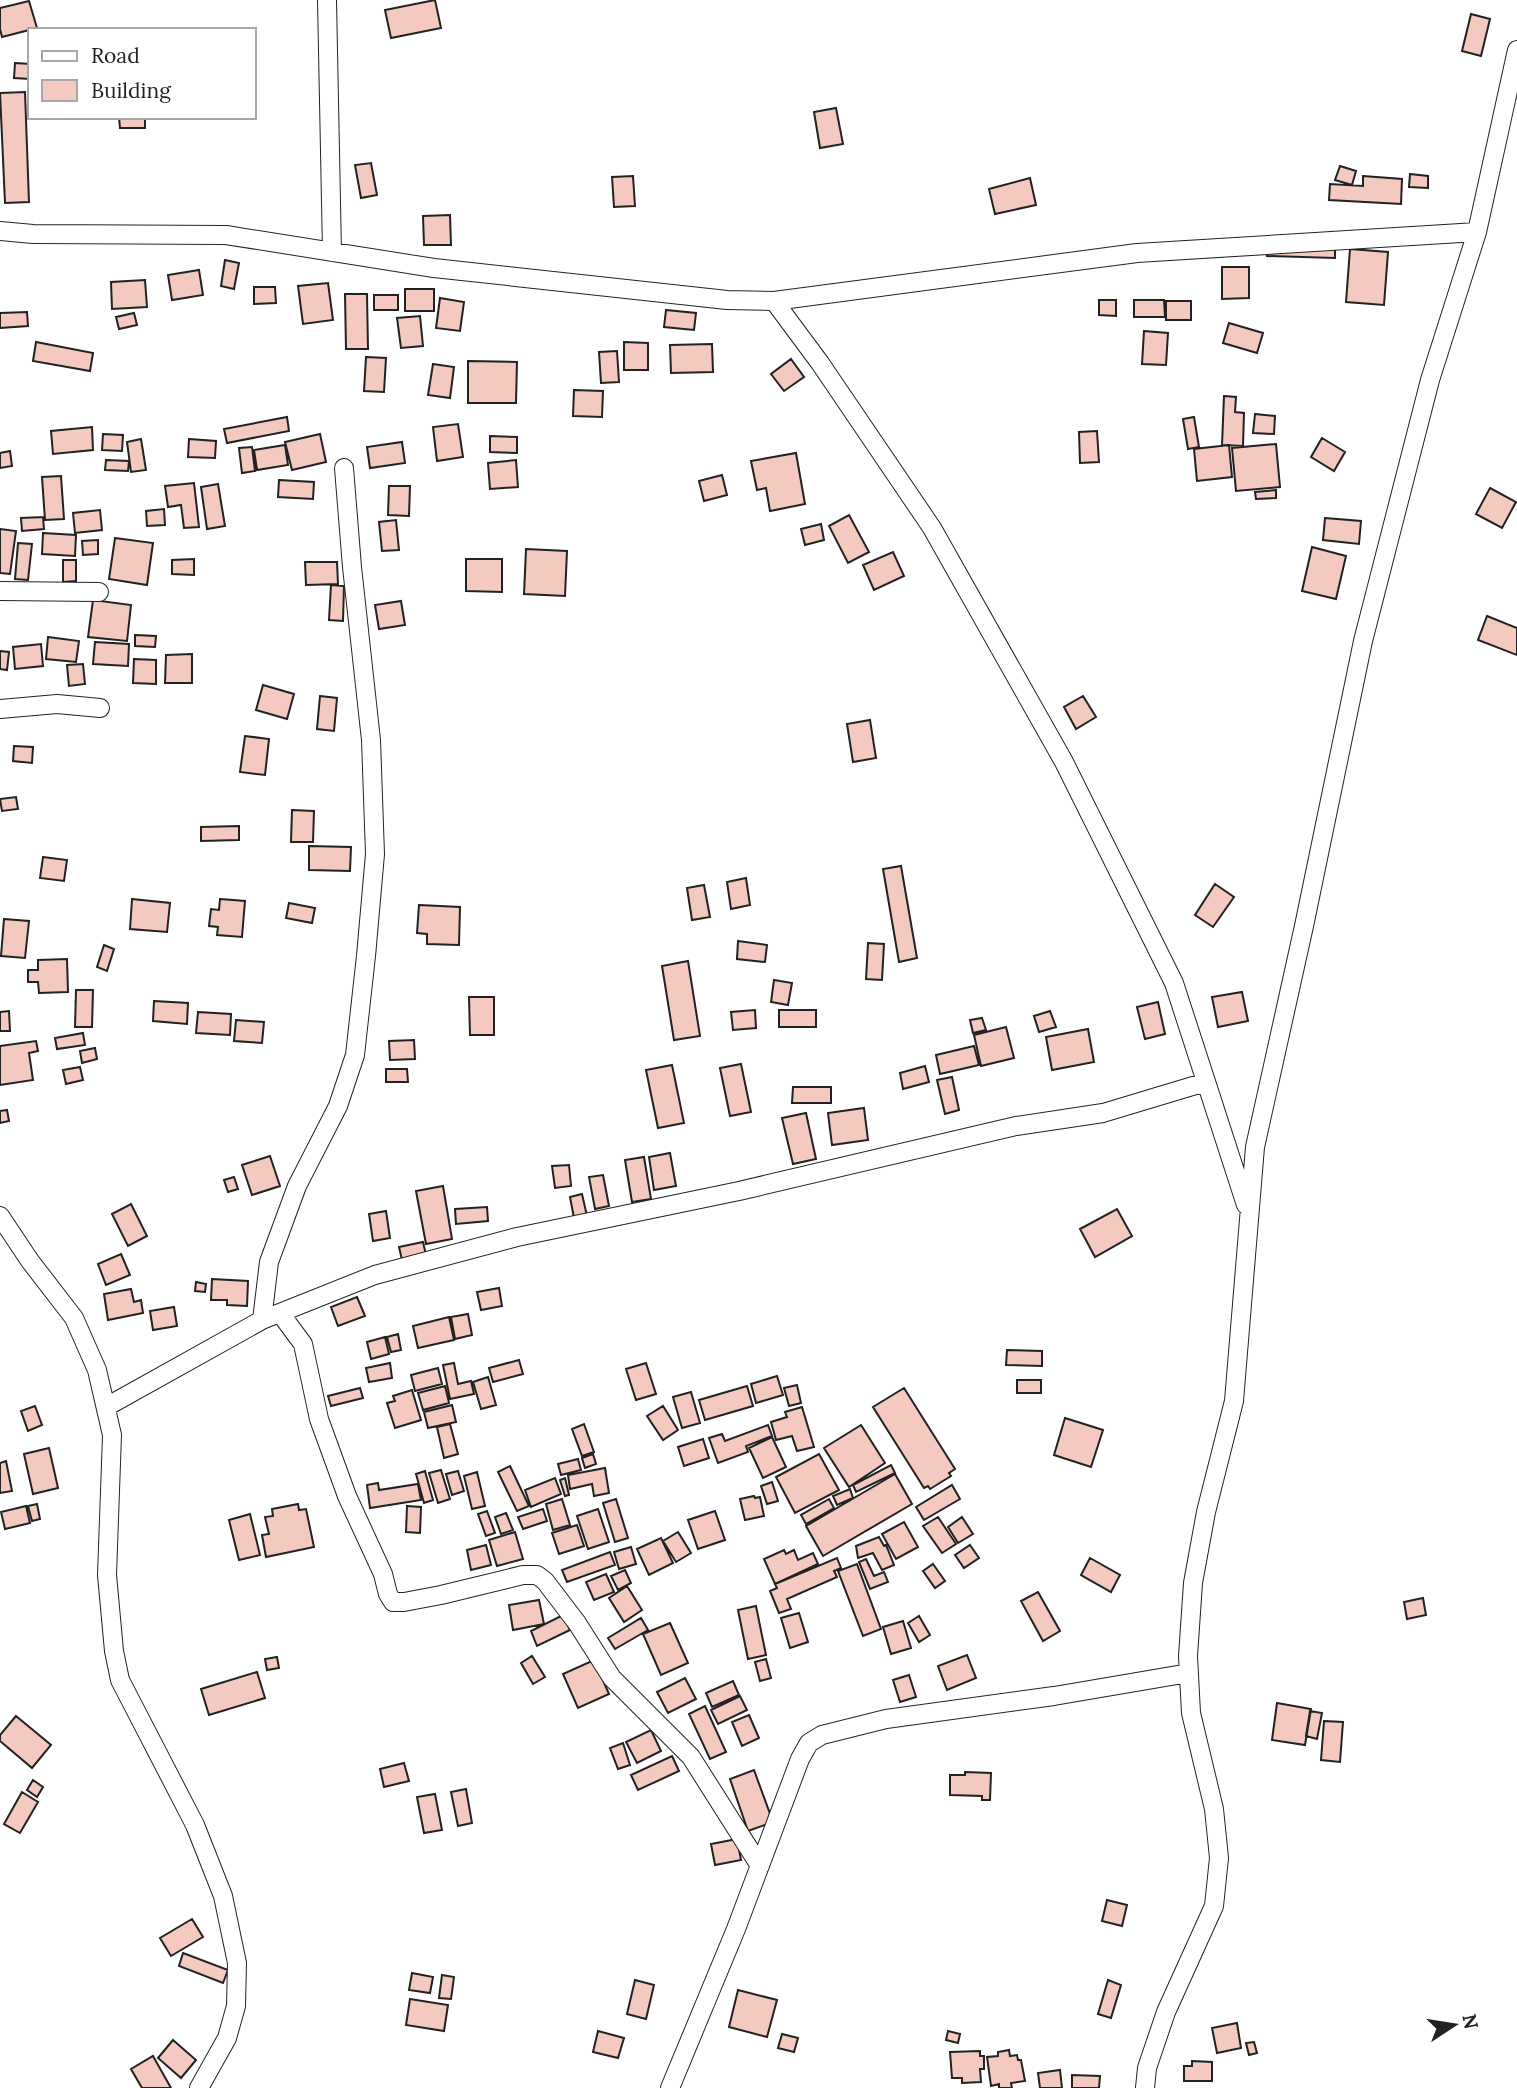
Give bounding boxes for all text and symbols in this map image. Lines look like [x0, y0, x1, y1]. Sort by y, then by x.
legend [28, 28, 256, 119]
text: Road [91, 42, 140, 69]
text: Building [91, 77, 171, 104]
north arrow [1419, 1990, 1489, 2060]
text: N [1457, 2012, 1484, 2031]

